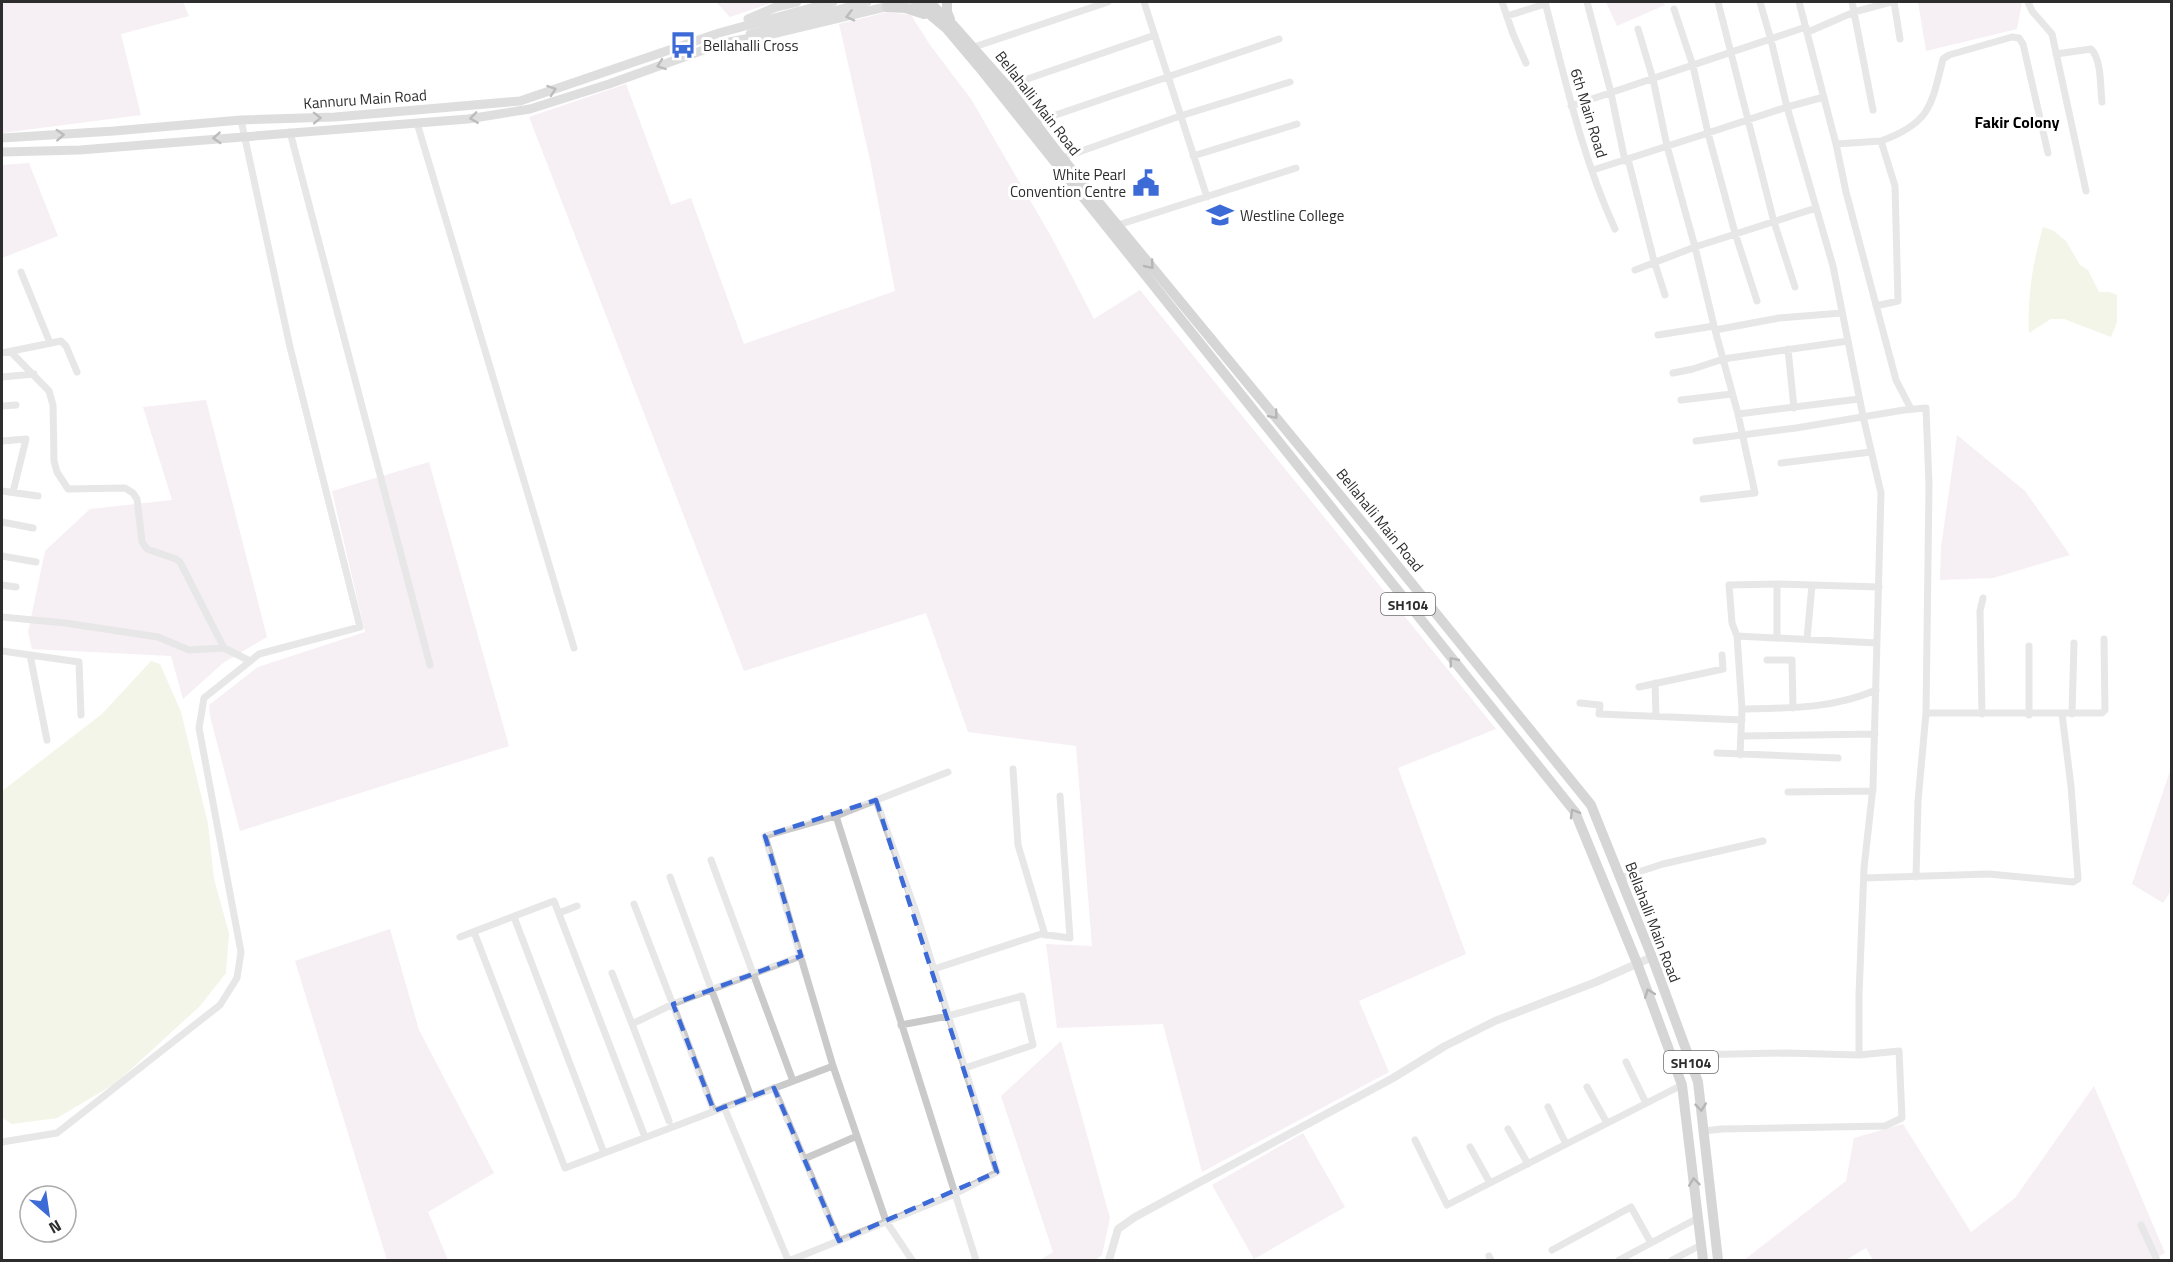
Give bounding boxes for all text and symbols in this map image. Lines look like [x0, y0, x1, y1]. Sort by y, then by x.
one-way arrow [845, 9, 855, 22]
bus stop icon: Bellahalli Cross [668, 30, 698, 60]
place label: Bellahalli Cross [703, 34, 798, 57]
street label: Bellahalli Main Road [990, 46, 1086, 160]
one-way arrow [657, 58, 668, 70]
street label: 6th Main Road [1565, 66, 1613, 160]
street label: Kannuru Main Road [302, 83, 428, 115]
one-way arrow [546, 84, 557, 97]
district label: Fakir Colony [1975, 110, 2059, 134]
one-way arrow [470, 111, 479, 123]
one-way arrow [313, 112, 322, 124]
one-way arrow [55, 128, 64, 141]
one-way arrow [213, 131, 222, 144]
place label: White Pearl Convention Centre [1010, 163, 1126, 203]
public building icon: White Pearl Convention Centre [1131, 168, 1161, 198]
school or university icon: Westline College [1205, 200, 1235, 230]
place label: Westline College [1240, 204, 1344, 227]
one-way arrow [1143, 258, 1154, 269]
one-way arrow [1267, 408, 1278, 419]
street label: Bellahalli Main Road [1331, 463, 1429, 577]
road number: SH104 [1381, 593, 1435, 615]
one-way arrow [1450, 656, 1461, 667]
one-way arrow [1570, 809, 1581, 819]
street label: Bellahalli Main Road [1619, 858, 1687, 986]
one-way arrow [1643, 988, 1656, 999]
road number: SH104 [1664, 1051, 1718, 1073]
one-way arrow [1694, 1102, 1707, 1111]
one-way arrow [1688, 1177, 1701, 1186]
north arrow [18, 1184, 78, 1244]
text: N [45, 1214, 66, 1240]

